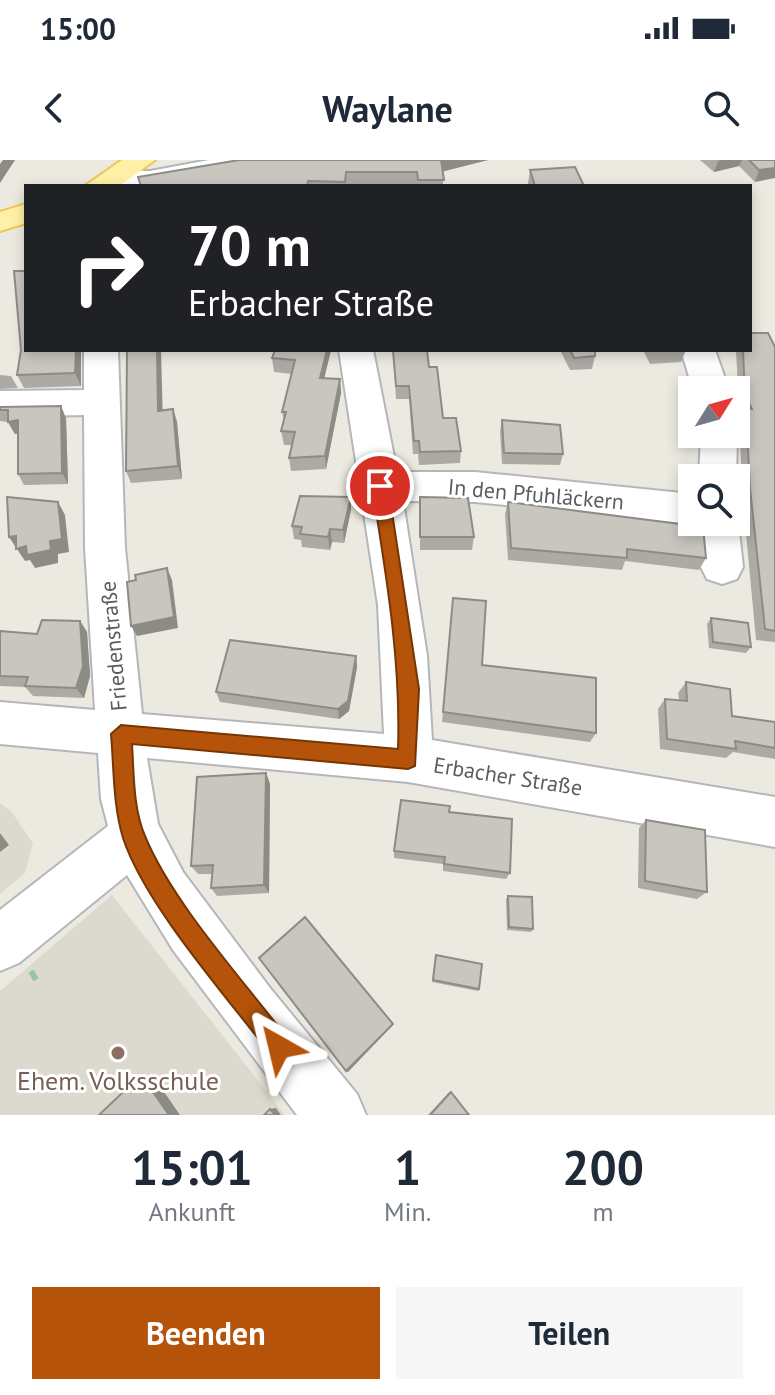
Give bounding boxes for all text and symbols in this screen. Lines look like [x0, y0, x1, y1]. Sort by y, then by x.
text: 15:00 [40, 9, 116, 48]
text: Waylane [322, 85, 453, 132]
icon: back [32, 86, 76, 130]
icon: search [699, 86, 743, 130]
text: 70 m [188, 209, 311, 281]
icon: right [56, 216, 160, 320]
text: Erbacher Straße [188, 279, 434, 326]
north arrow [678, 376, 750, 448]
map controls [678, 376, 750, 536]
pin [346, 452, 414, 520]
icon: arrive [358, 464, 402, 508]
button: search [678, 464, 750, 536]
street label: In den Pfuhläckern [447, 472, 625, 516]
street label: Friedenstraße [93, 580, 133, 712]
street label: Erbacher Straße [432, 750, 584, 802]
position arrow [237, 1005, 321, 1089]
marker: Ehem. Volksschule [109, 1044, 127, 1062]
place label: Ehem. Volksschule [17, 1064, 219, 1097]
text: 15:01 [131, 1136, 253, 1198]
text: 1 [394, 1136, 421, 1198]
text: 200 [562, 1136, 644, 1198]
text: Ankunft [149, 1195, 235, 1228]
text: Min. [384, 1195, 431, 1228]
text: m [593, 1195, 614, 1228]
button: Beenden [32, 1287, 380, 1379]
button: Teilen [396, 1287, 743, 1379]

